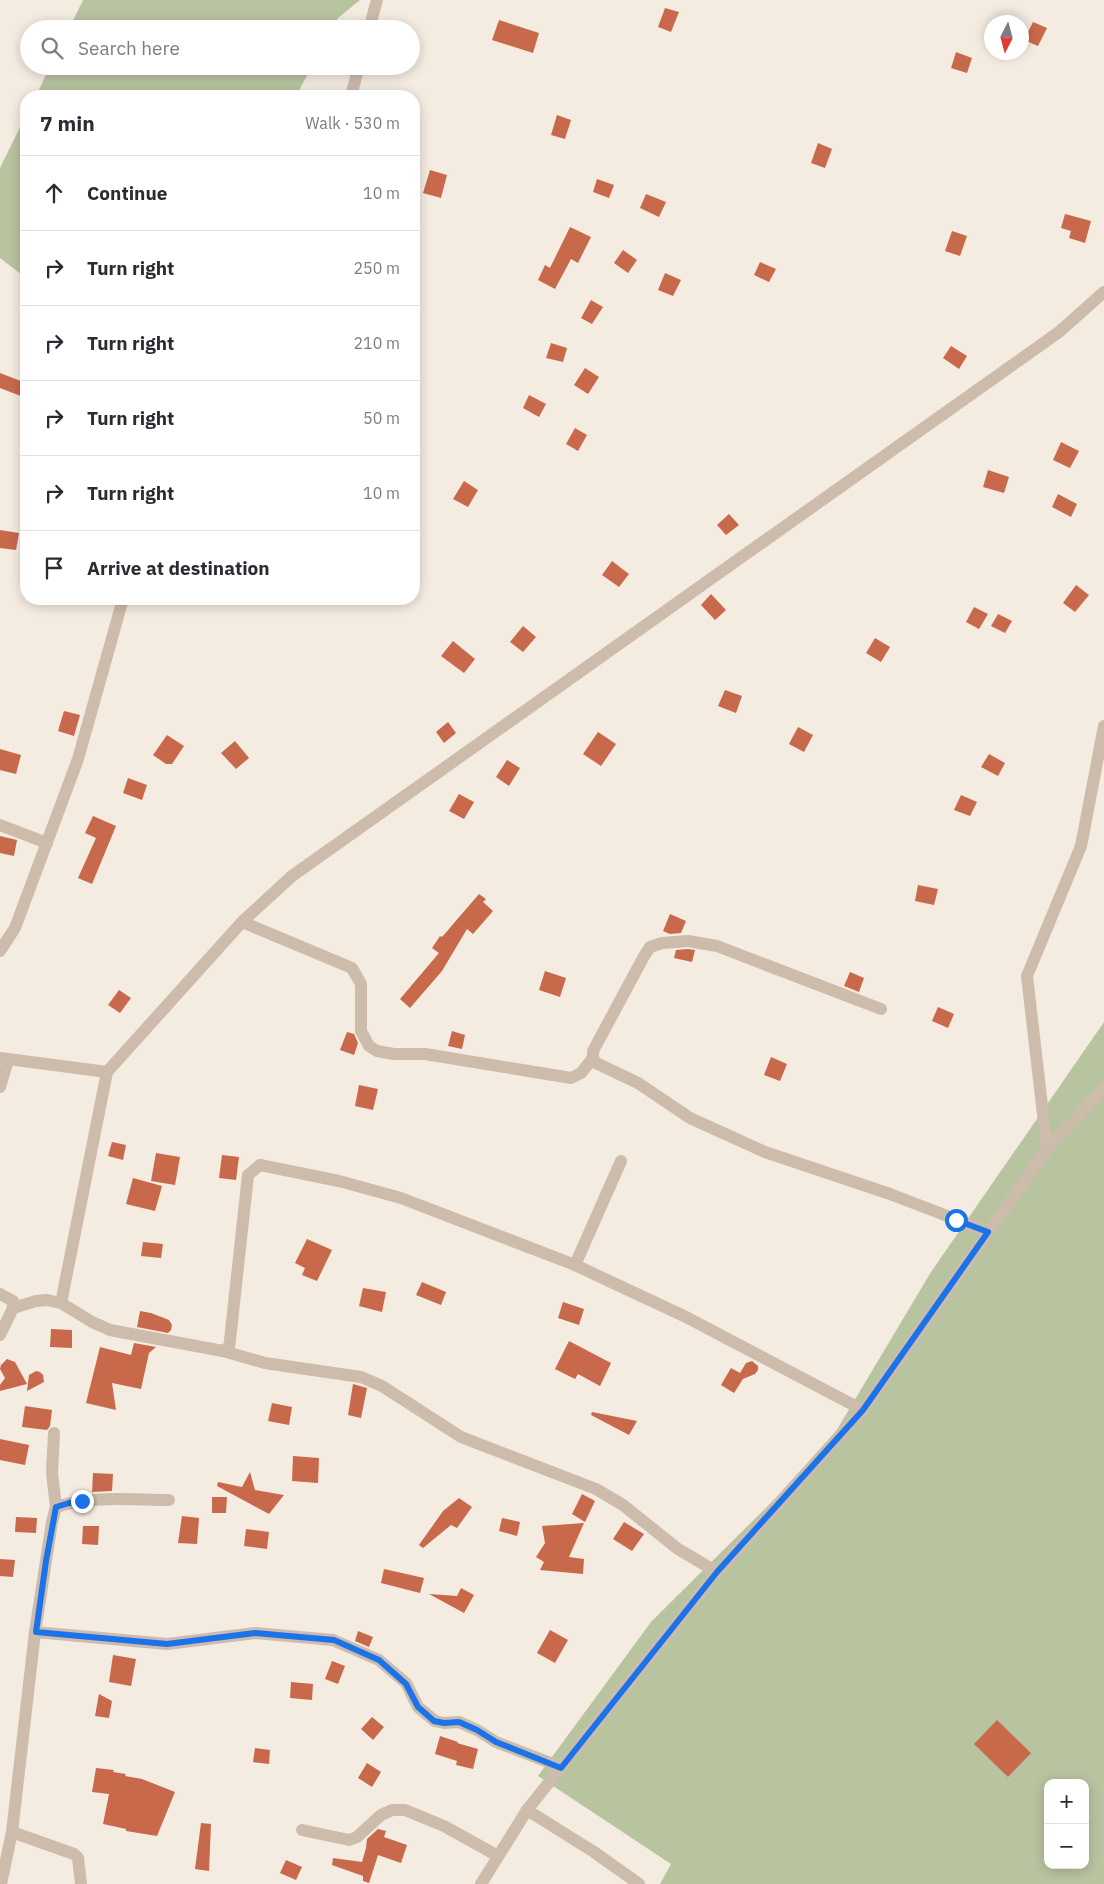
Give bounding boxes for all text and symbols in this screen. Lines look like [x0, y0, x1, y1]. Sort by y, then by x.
north arrow [984, 15, 1029, 60]
search box [20, 20, 420, 75]
icon: search [38, 34, 66, 62]
text: Search here [78, 36, 180, 60]
text: 7 min [40, 109, 95, 137]
text: Walk · 530 m [305, 113, 400, 133]
icon: ahead [40, 179, 68, 207]
text: Continue [87, 181, 167, 205]
text: 10 m [363, 183, 400, 203]
icon: right [40, 254, 68, 282]
text: Turn right [87, 256, 174, 280]
text: 250 m [353, 258, 400, 278]
icon: right [40, 329, 68, 357]
text: Turn right [87, 331, 174, 355]
text: 210 m [353, 333, 400, 353]
icon: right [40, 404, 68, 432]
text: Turn right [87, 406, 174, 430]
text: 50 m [363, 408, 400, 428]
icon: right [40, 479, 68, 507]
text: Turn right [87, 481, 174, 505]
text: 10 m [363, 483, 400, 503]
icon: arrive [40, 554, 68, 582]
text: Arrive at destination [87, 556, 270, 580]
route start [945, 1209, 968, 1232]
route end [71, 1490, 94, 1513]
map controls [1044, 1779, 1089, 1869]
button: + [1044, 1779, 1089, 1824]
button: − [1044, 1824, 1089, 1869]

